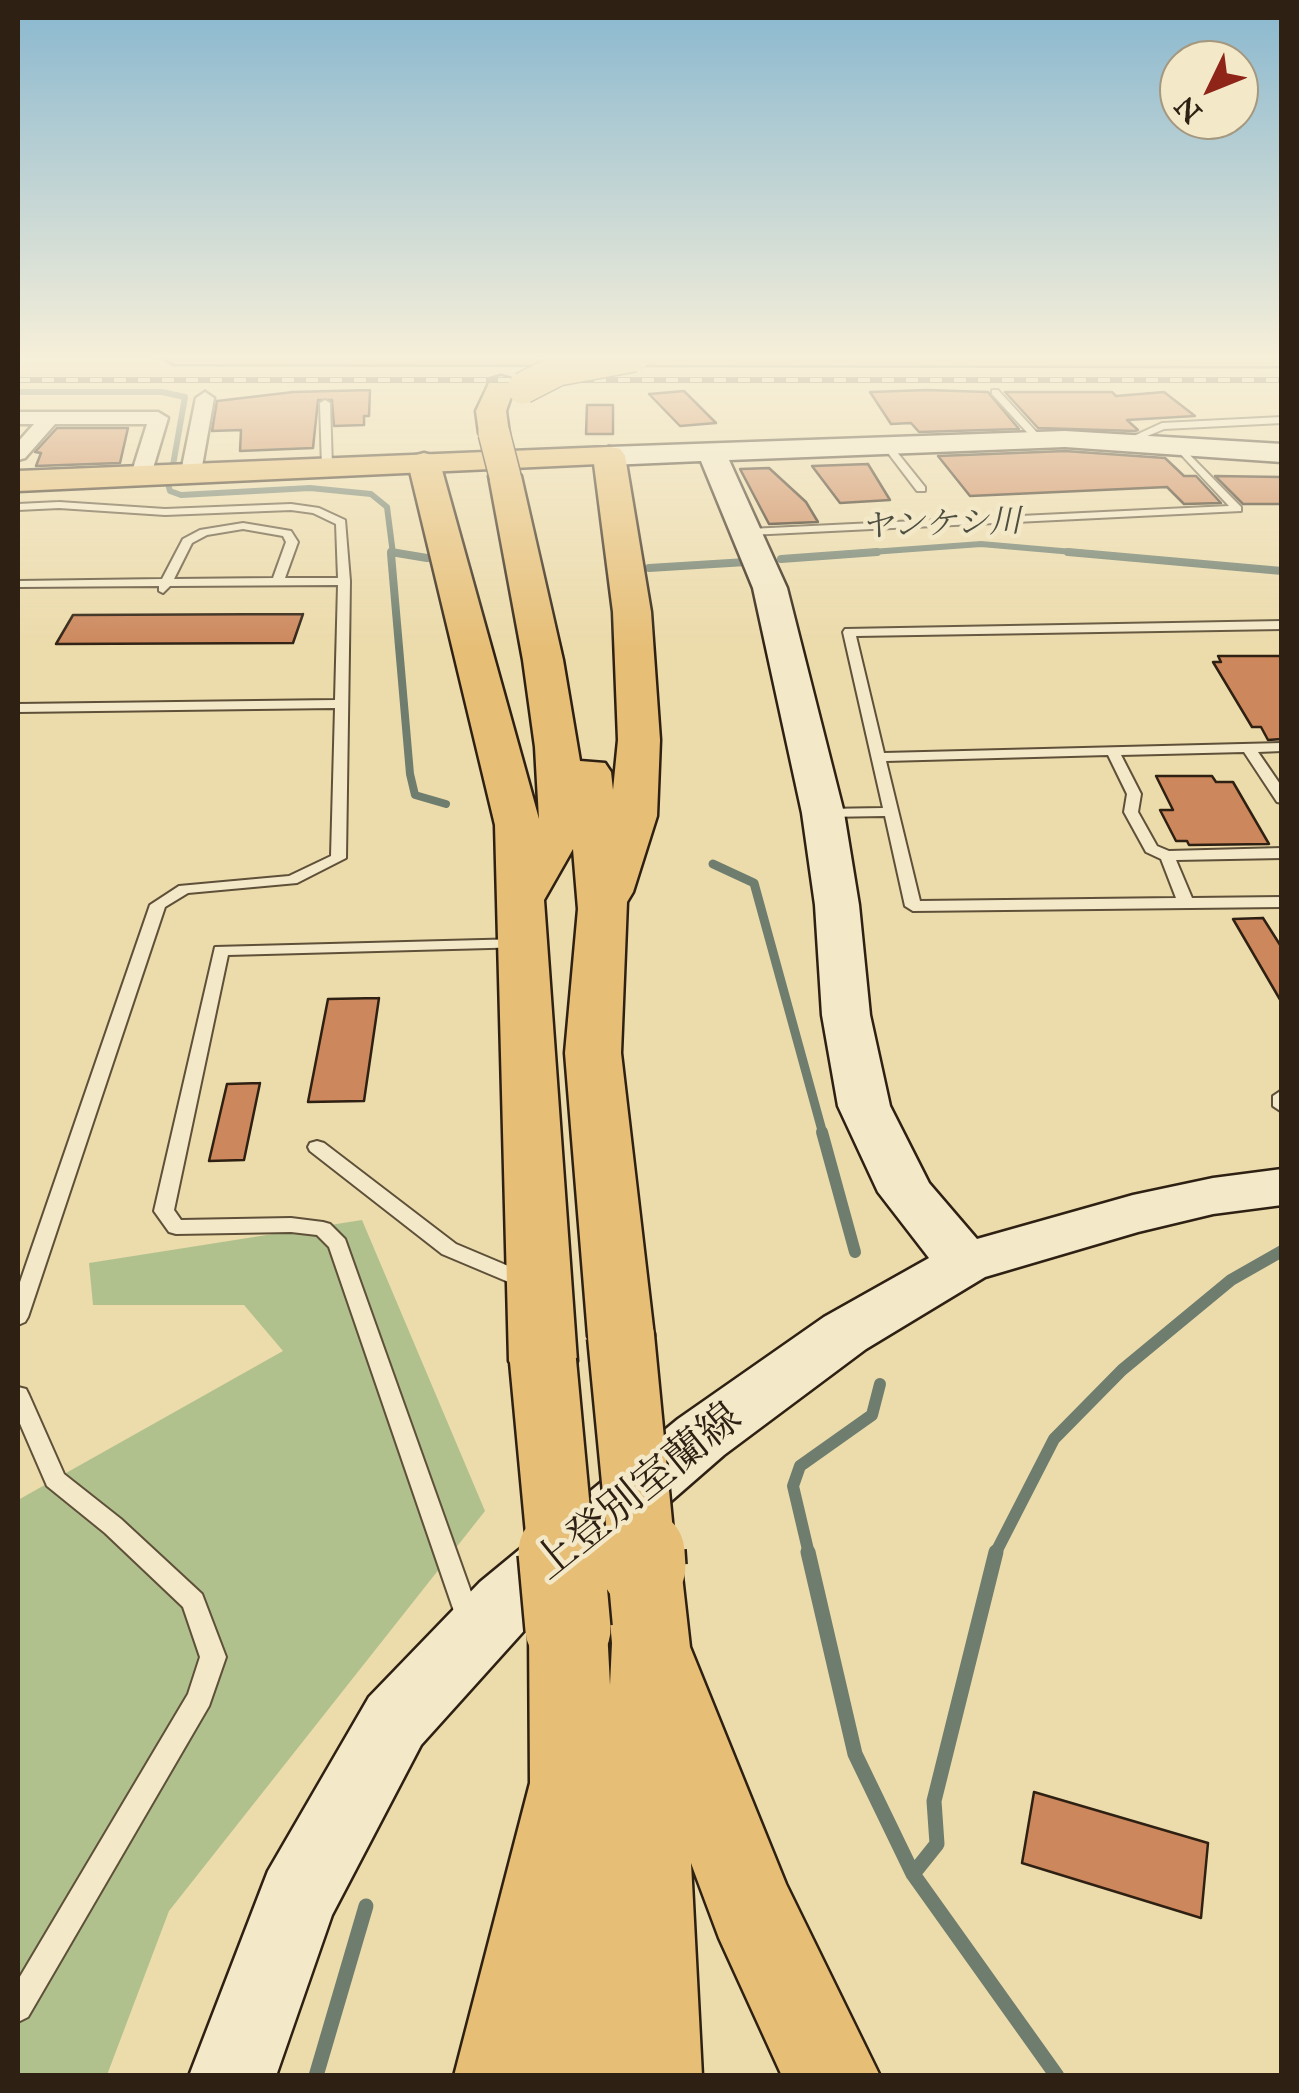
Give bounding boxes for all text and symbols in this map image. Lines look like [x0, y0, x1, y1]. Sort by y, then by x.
north arrow [1159, 40, 1259, 140]
text: N [1167, 89, 1209, 130]
water label: ヤンケシ川 [860, 504, 1022, 548]
street label: 上登別室蘭線 [525, 1394, 753, 1592]

